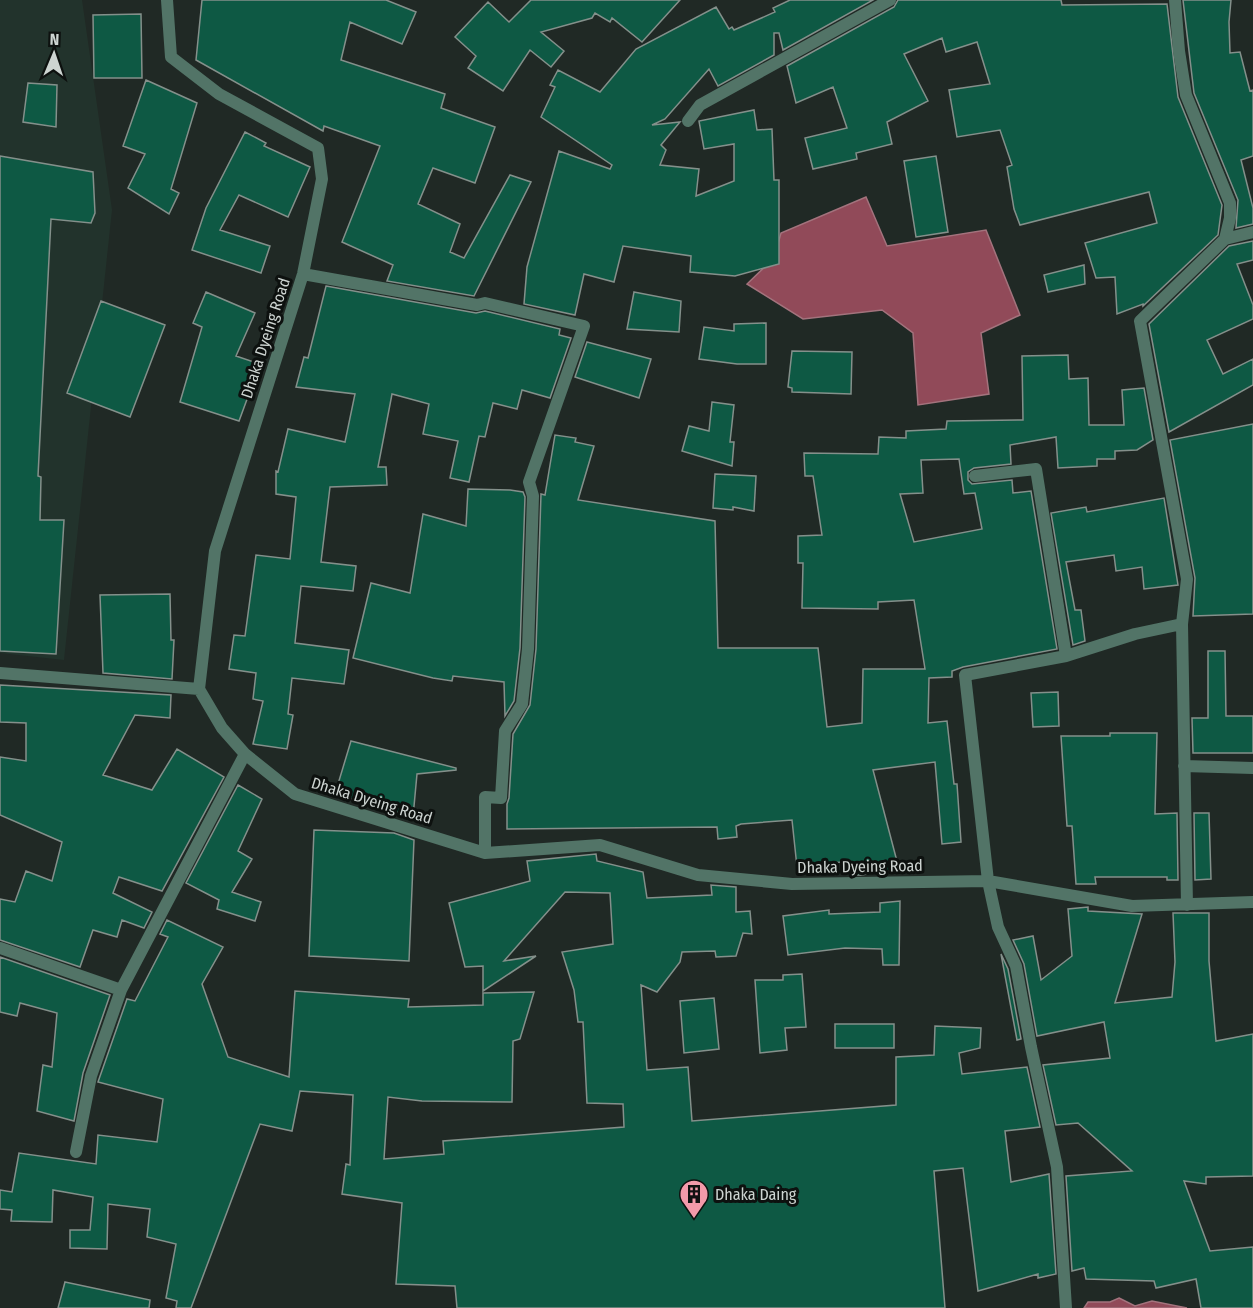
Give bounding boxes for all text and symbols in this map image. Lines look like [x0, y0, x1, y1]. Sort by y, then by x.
north arrow [24, 24, 84, 84]
text: N [49, 30, 60, 49]
street label: Dhaka Dyeing Road [237, 276, 294, 401]
street label: Dhaka Dyeing Road [309, 773, 435, 828]
street label: Dhaka Dyeing Road [797, 856, 923, 877]
building icon: Dhaka Daing [678, 1178, 710, 1220]
place label: Dhaka Daing [715, 1185, 797, 1204]

